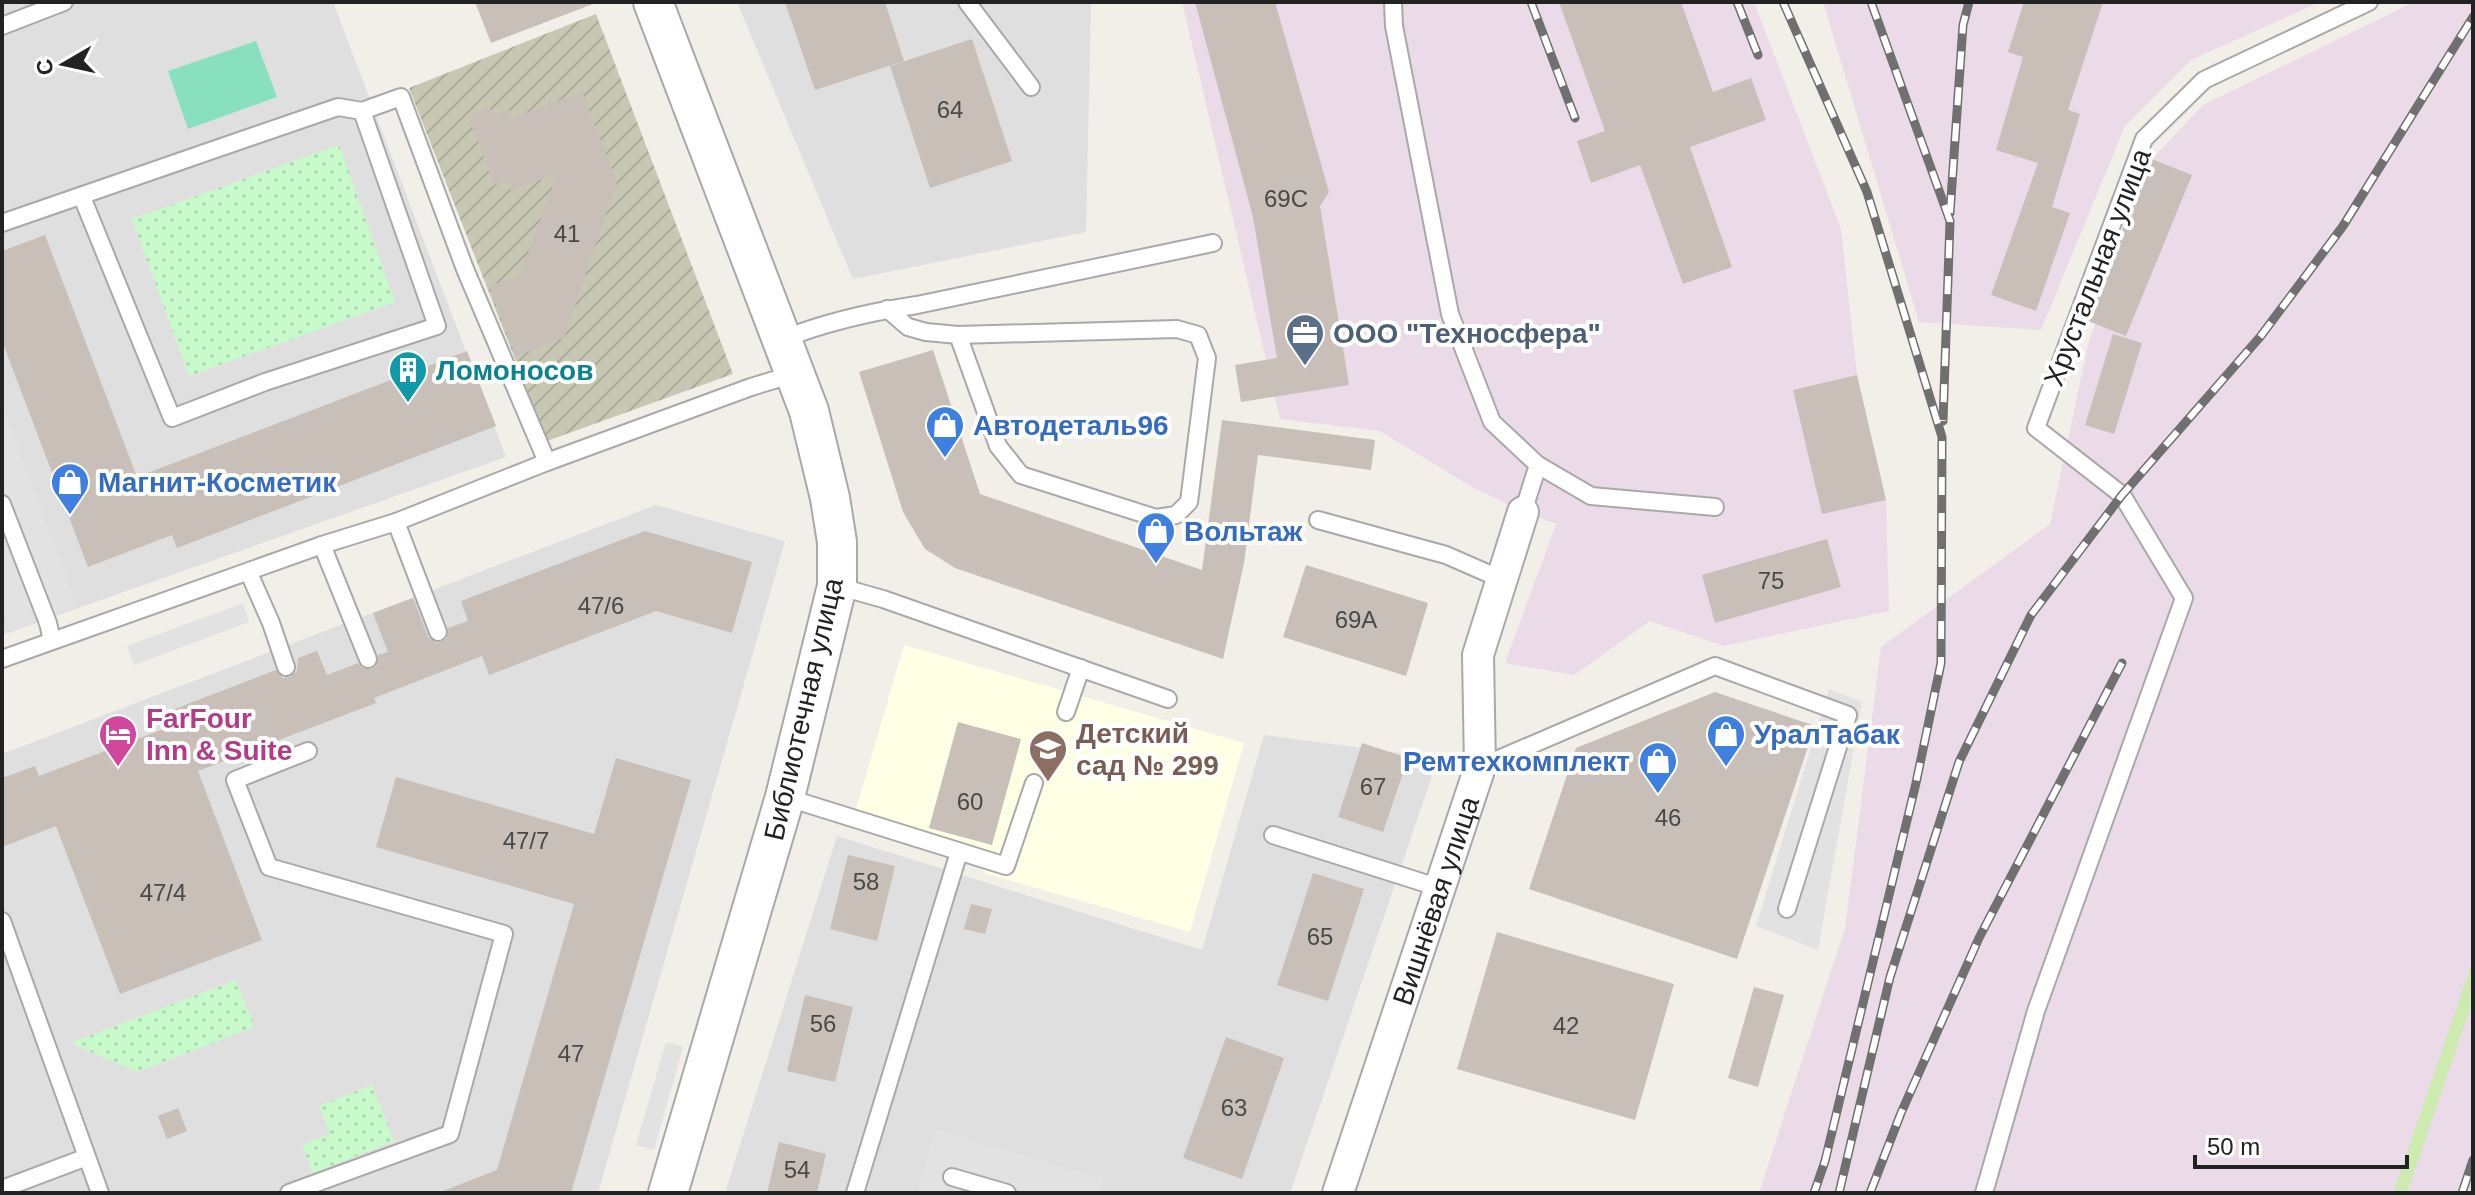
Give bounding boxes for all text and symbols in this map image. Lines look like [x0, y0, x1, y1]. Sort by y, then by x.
north arrow [24, 24, 104, 104]
text: С [31, 57, 58, 77]
house number: 64 [937, 96, 963, 123]
street label: Хрустальная улица [2038, 144, 2157, 390]
house number: 69С [1264, 185, 1308, 212]
house number: 41 [554, 220, 580, 247]
office icon: ООО "Техносфера" [1284, 312, 1326, 367]
place label: ООО "Техносфера" [1333, 318, 1601, 349]
building icon: Ломоносов [387, 349, 429, 404]
place label: Ломоносов [436, 355, 593, 386]
shop icon: Автодеталь96 [924, 404, 966, 459]
place label: Автодеталь96 [973, 410, 1169, 441]
shop icon: Магнит-Косметик [49, 461, 91, 516]
place label: Магнит-Косметик [98, 467, 337, 498]
shop icon: Вольтаж [1135, 510, 1177, 565]
place label: Вольтаж [1184, 516, 1303, 547]
house number: 75 [1758, 567, 1784, 594]
street label: Библиотечная улица [758, 574, 849, 843]
house number: 47/6 [578, 592, 624, 619]
house number: 69А [1335, 606, 1377, 633]
place label: FarFour Inn & Suite [146, 703, 292, 766]
hotel icon: FarFour Inn & Suite [97, 713, 139, 768]
shop icon: УралТабак [1705, 713, 1747, 768]
place label: Детский сад № 299 [1076, 718, 1219, 781]
place label: УралТабак [1754, 719, 1901, 750]
school or university icon: Детский сад № 299 [1027, 728, 1069, 783]
shop icon: Ремтехкомплект [1637, 740, 1679, 795]
place label: Ремтехкомплект [1403, 746, 1630, 777]
house number: 67 [1360, 773, 1386, 800]
house number: 60 [957, 788, 983, 815]
street label: Вишнёвая улица [1387, 792, 1485, 1009]
house number: 46 [1655, 804, 1681, 831]
house number: 47/7 [503, 827, 549, 854]
house number: 58 [853, 868, 879, 895]
house number: 47/4 [140, 879, 186, 906]
house number: 65 [1307, 923, 1333, 950]
house number: 56 [810, 1010, 836, 1037]
house number: 42 [1553, 1012, 1579, 1039]
house number: 47 [558, 1040, 584, 1067]
house number: 63 [1221, 1094, 1247, 1121]
scale bar [2195, 1119, 2407, 1169]
text: 50 m [2207, 1133, 2260, 1160]
house number: 54 [784, 1156, 810, 1183]

